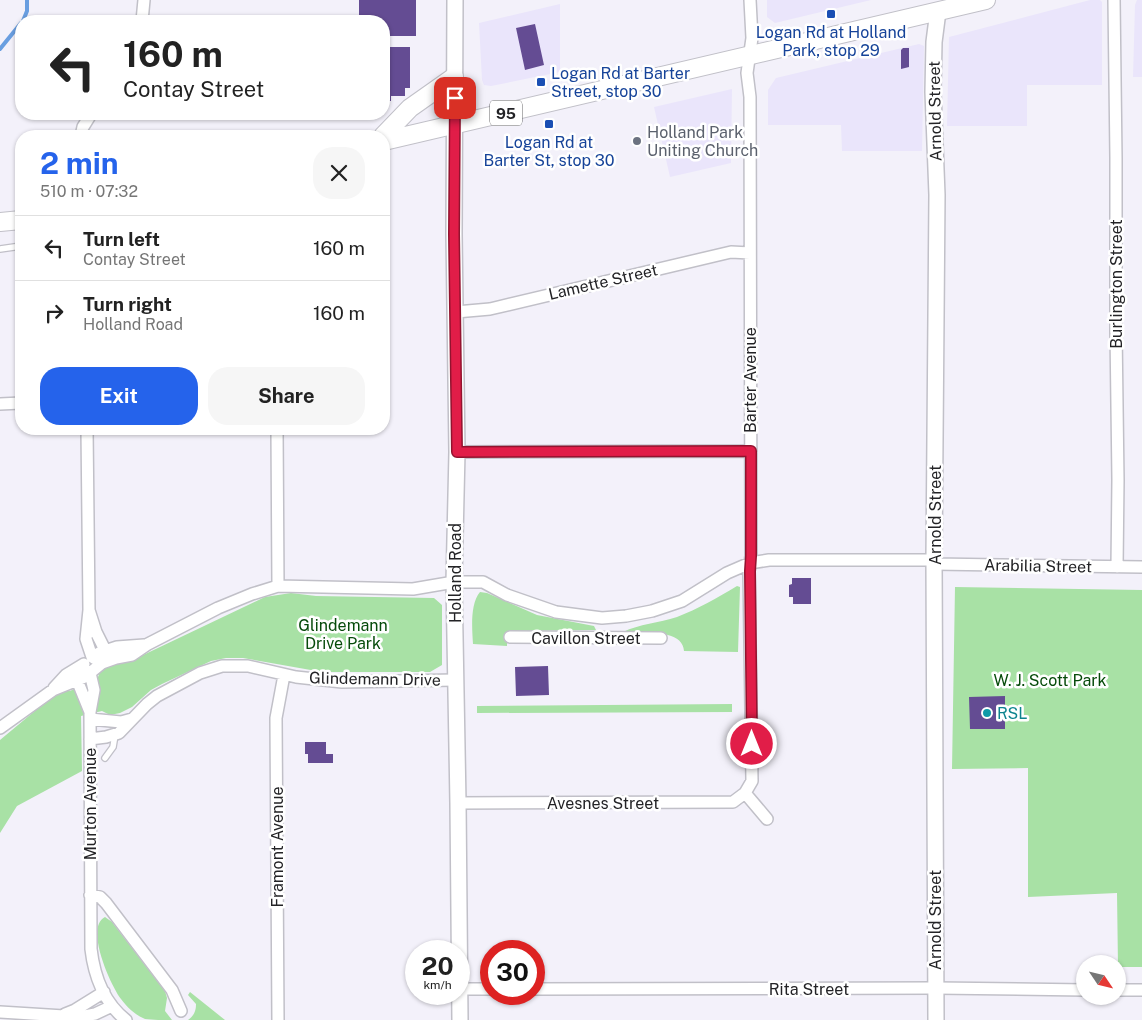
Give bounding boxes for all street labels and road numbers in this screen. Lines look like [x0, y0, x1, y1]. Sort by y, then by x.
street label: Arnold Street [925, 61, 945, 161]
road number: 95 [490, 100, 522, 126]
street label: Burlington Street [1107, 219, 1126, 349]
street label: Lamette Street [547, 260, 659, 304]
street label: Barter Avenue [741, 327, 760, 433]
street label: Arnold Street [926, 465, 945, 565]
street label: Holland Road [446, 523, 465, 623]
street label: Arabilia Street [984, 556, 1092, 576]
street label: Cavillon Street [531, 629, 641, 648]
street label: Glindemann Drive [309, 668, 441, 690]
street label: Murton Avenue [81, 748, 100, 860]
street label: Framont Avenue [268, 786, 287, 908]
street label: Avesnes Street [547, 794, 659, 813]
street label: Arnold Street [926, 870, 945, 970]
street label: Rita Street [769, 980, 849, 999]

